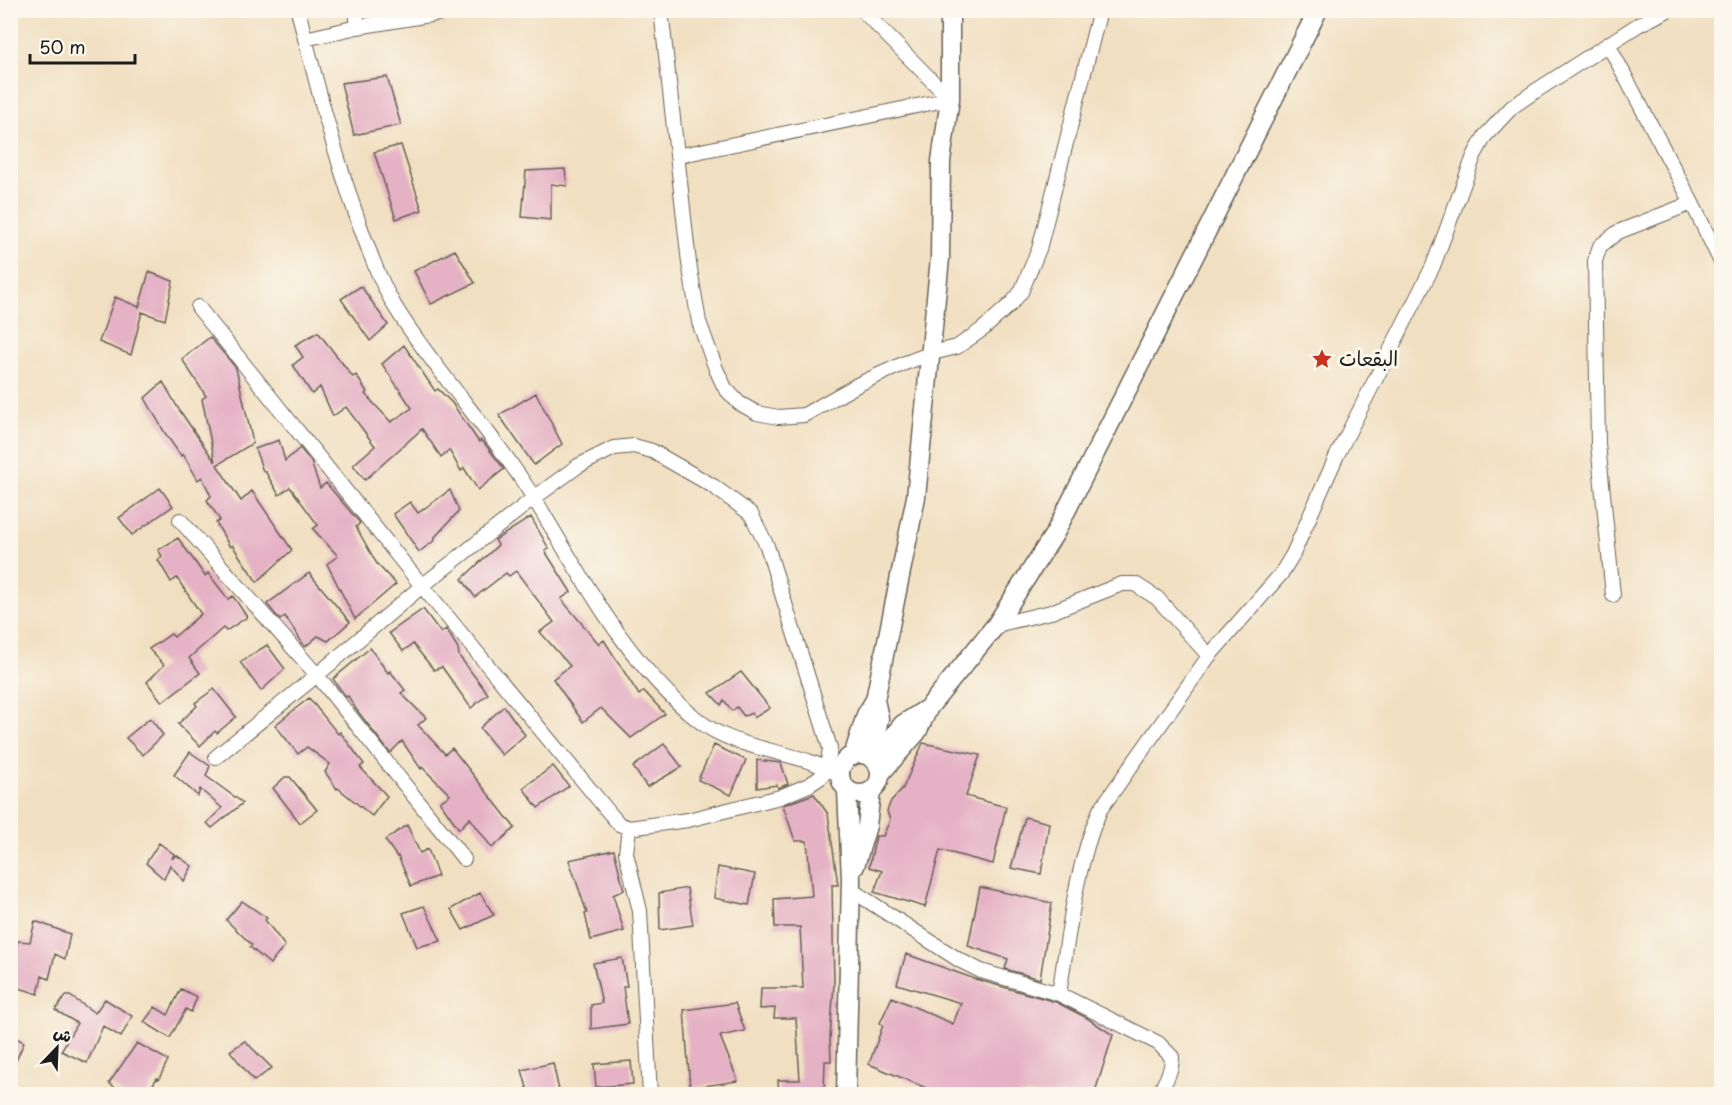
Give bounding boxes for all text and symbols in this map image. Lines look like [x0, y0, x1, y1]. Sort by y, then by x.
scale bar [30, 27, 135, 65]
text: 50 m [39, 33, 86, 60]
place label: البقعات [1339, 343, 1398, 373]
place icon: البقعات [1310, 347, 1334, 371]
north arrow [27, 1018, 87, 1078]
text: ش [50, 1019, 76, 1048]

